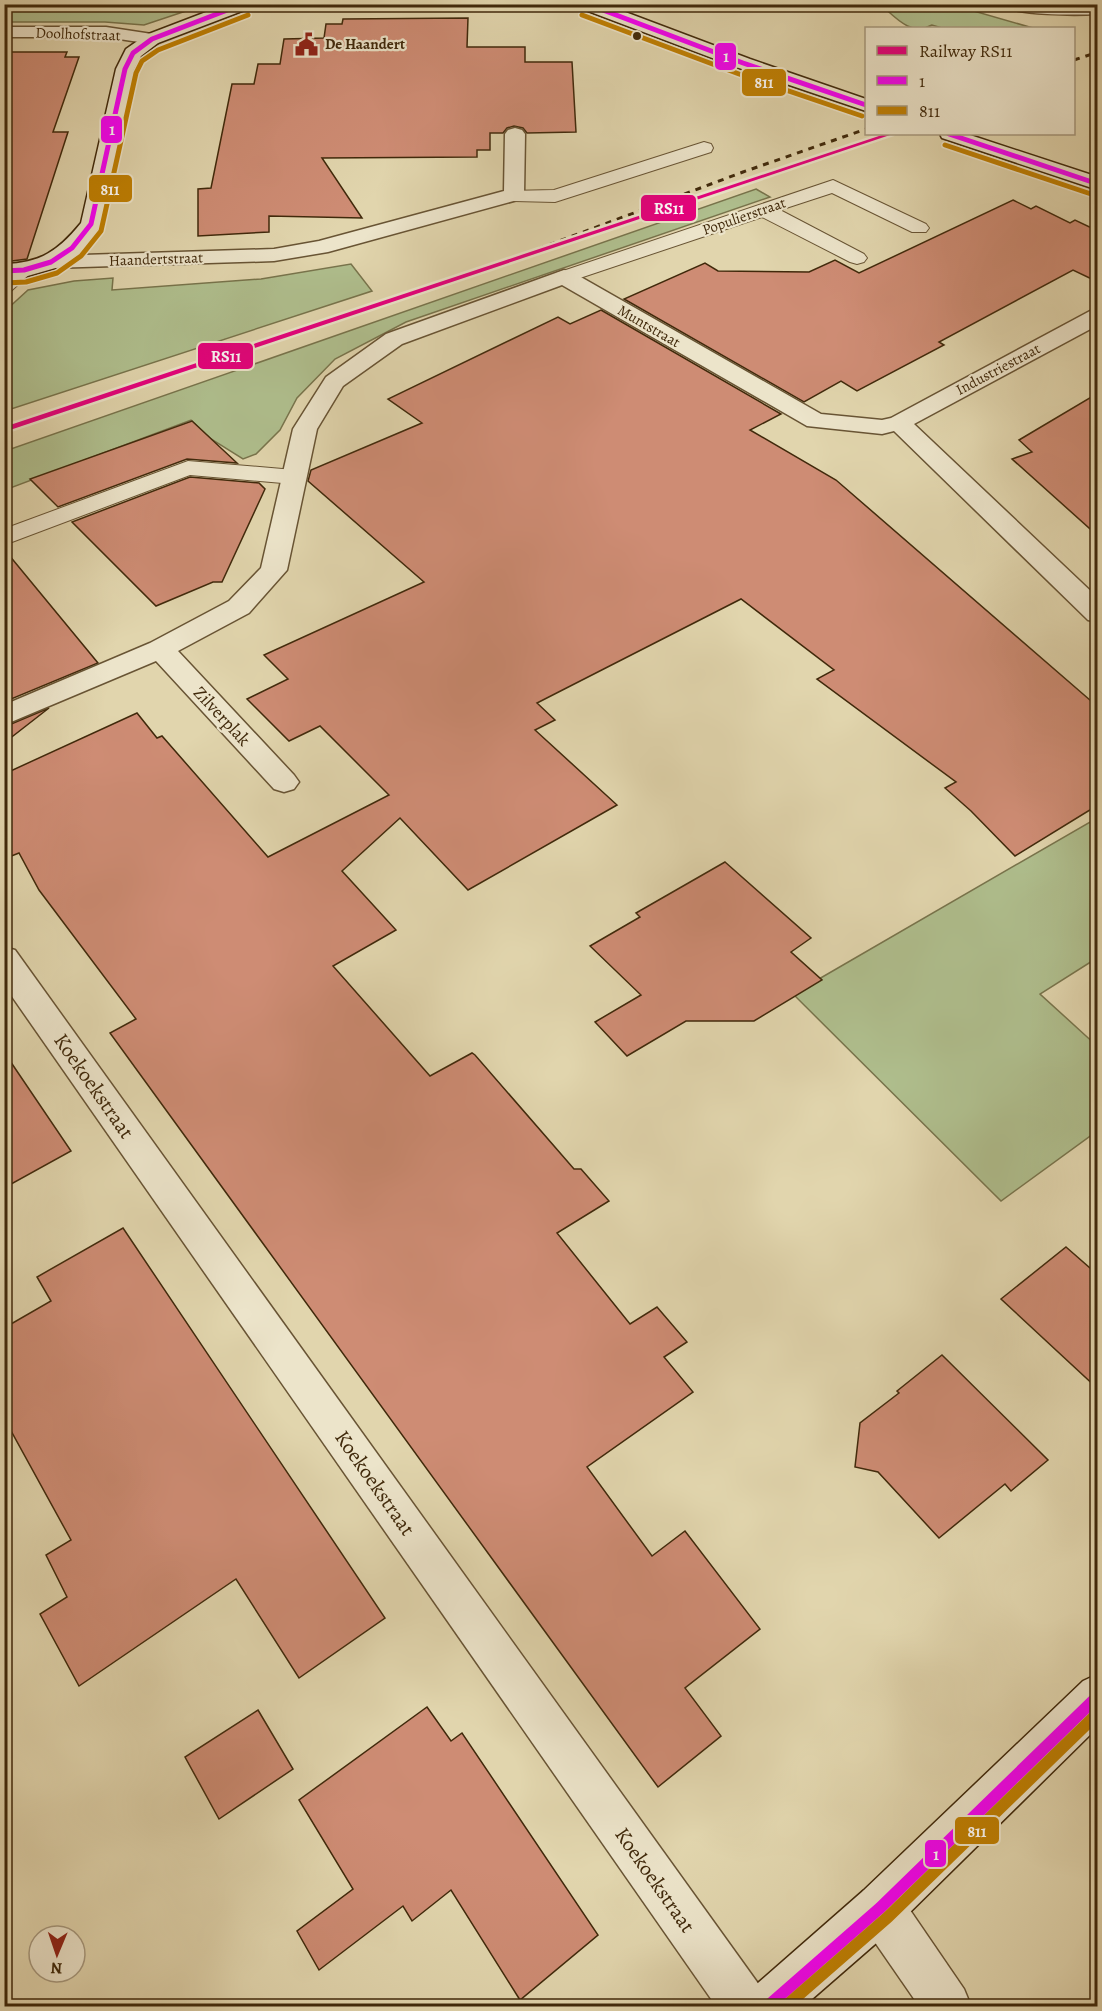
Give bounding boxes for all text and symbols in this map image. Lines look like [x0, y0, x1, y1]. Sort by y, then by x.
street label: Doolhofstraat [35, 23, 121, 45]
legend [865, 27, 1075, 135]
unlabelled marker [631, 30, 643, 42]
public building icon: De Haandert [294, 31, 320, 57]
place label: De Haandert [325, 34, 405, 54]
text: Railway RS11 [919, 39, 1012, 63]
line badge: 1 [714, 42, 737, 71]
text: 1 [723, 46, 729, 68]
line badge: 811 [741, 68, 787, 97]
text: 1 [919, 69, 925, 93]
text: 811 [754, 72, 774, 94]
text: 811 [919, 99, 940, 123]
line badge: 1 [100, 115, 123, 144]
text: 1 [109, 119, 115, 141]
line badge: 811 [88, 174, 133, 203]
text: 811 [100, 179, 120, 201]
street label: Populierstraat [700, 192, 788, 240]
line badge: RS11 [640, 194, 697, 222]
text: RS11 [654, 198, 684, 220]
street label: Haandertstraat [109, 247, 203, 271]
street label: Muntstraat [614, 300, 684, 352]
street label: Industriestraat [952, 338, 1044, 400]
line badge: RS11 [197, 342, 254, 370]
text: RS11 [211, 346, 241, 368]
street label: Zilverplak [188, 681, 256, 751]
street label: Koekoekstraat [47, 1028, 141, 1144]
street label: Koekoekstraat [328, 1425, 422, 1541]
line badge: 811 [954, 1816, 1000, 1845]
text: 811 [967, 1821, 987, 1843]
street label: Koekoekstraat [608, 1822, 702, 1938]
line badge: 1 [924, 1839, 947, 1868]
text: 1 [933, 1844, 939, 1866]
north arrow [27, 1924, 87, 1984]
text: N [50, 1957, 63, 1979]

